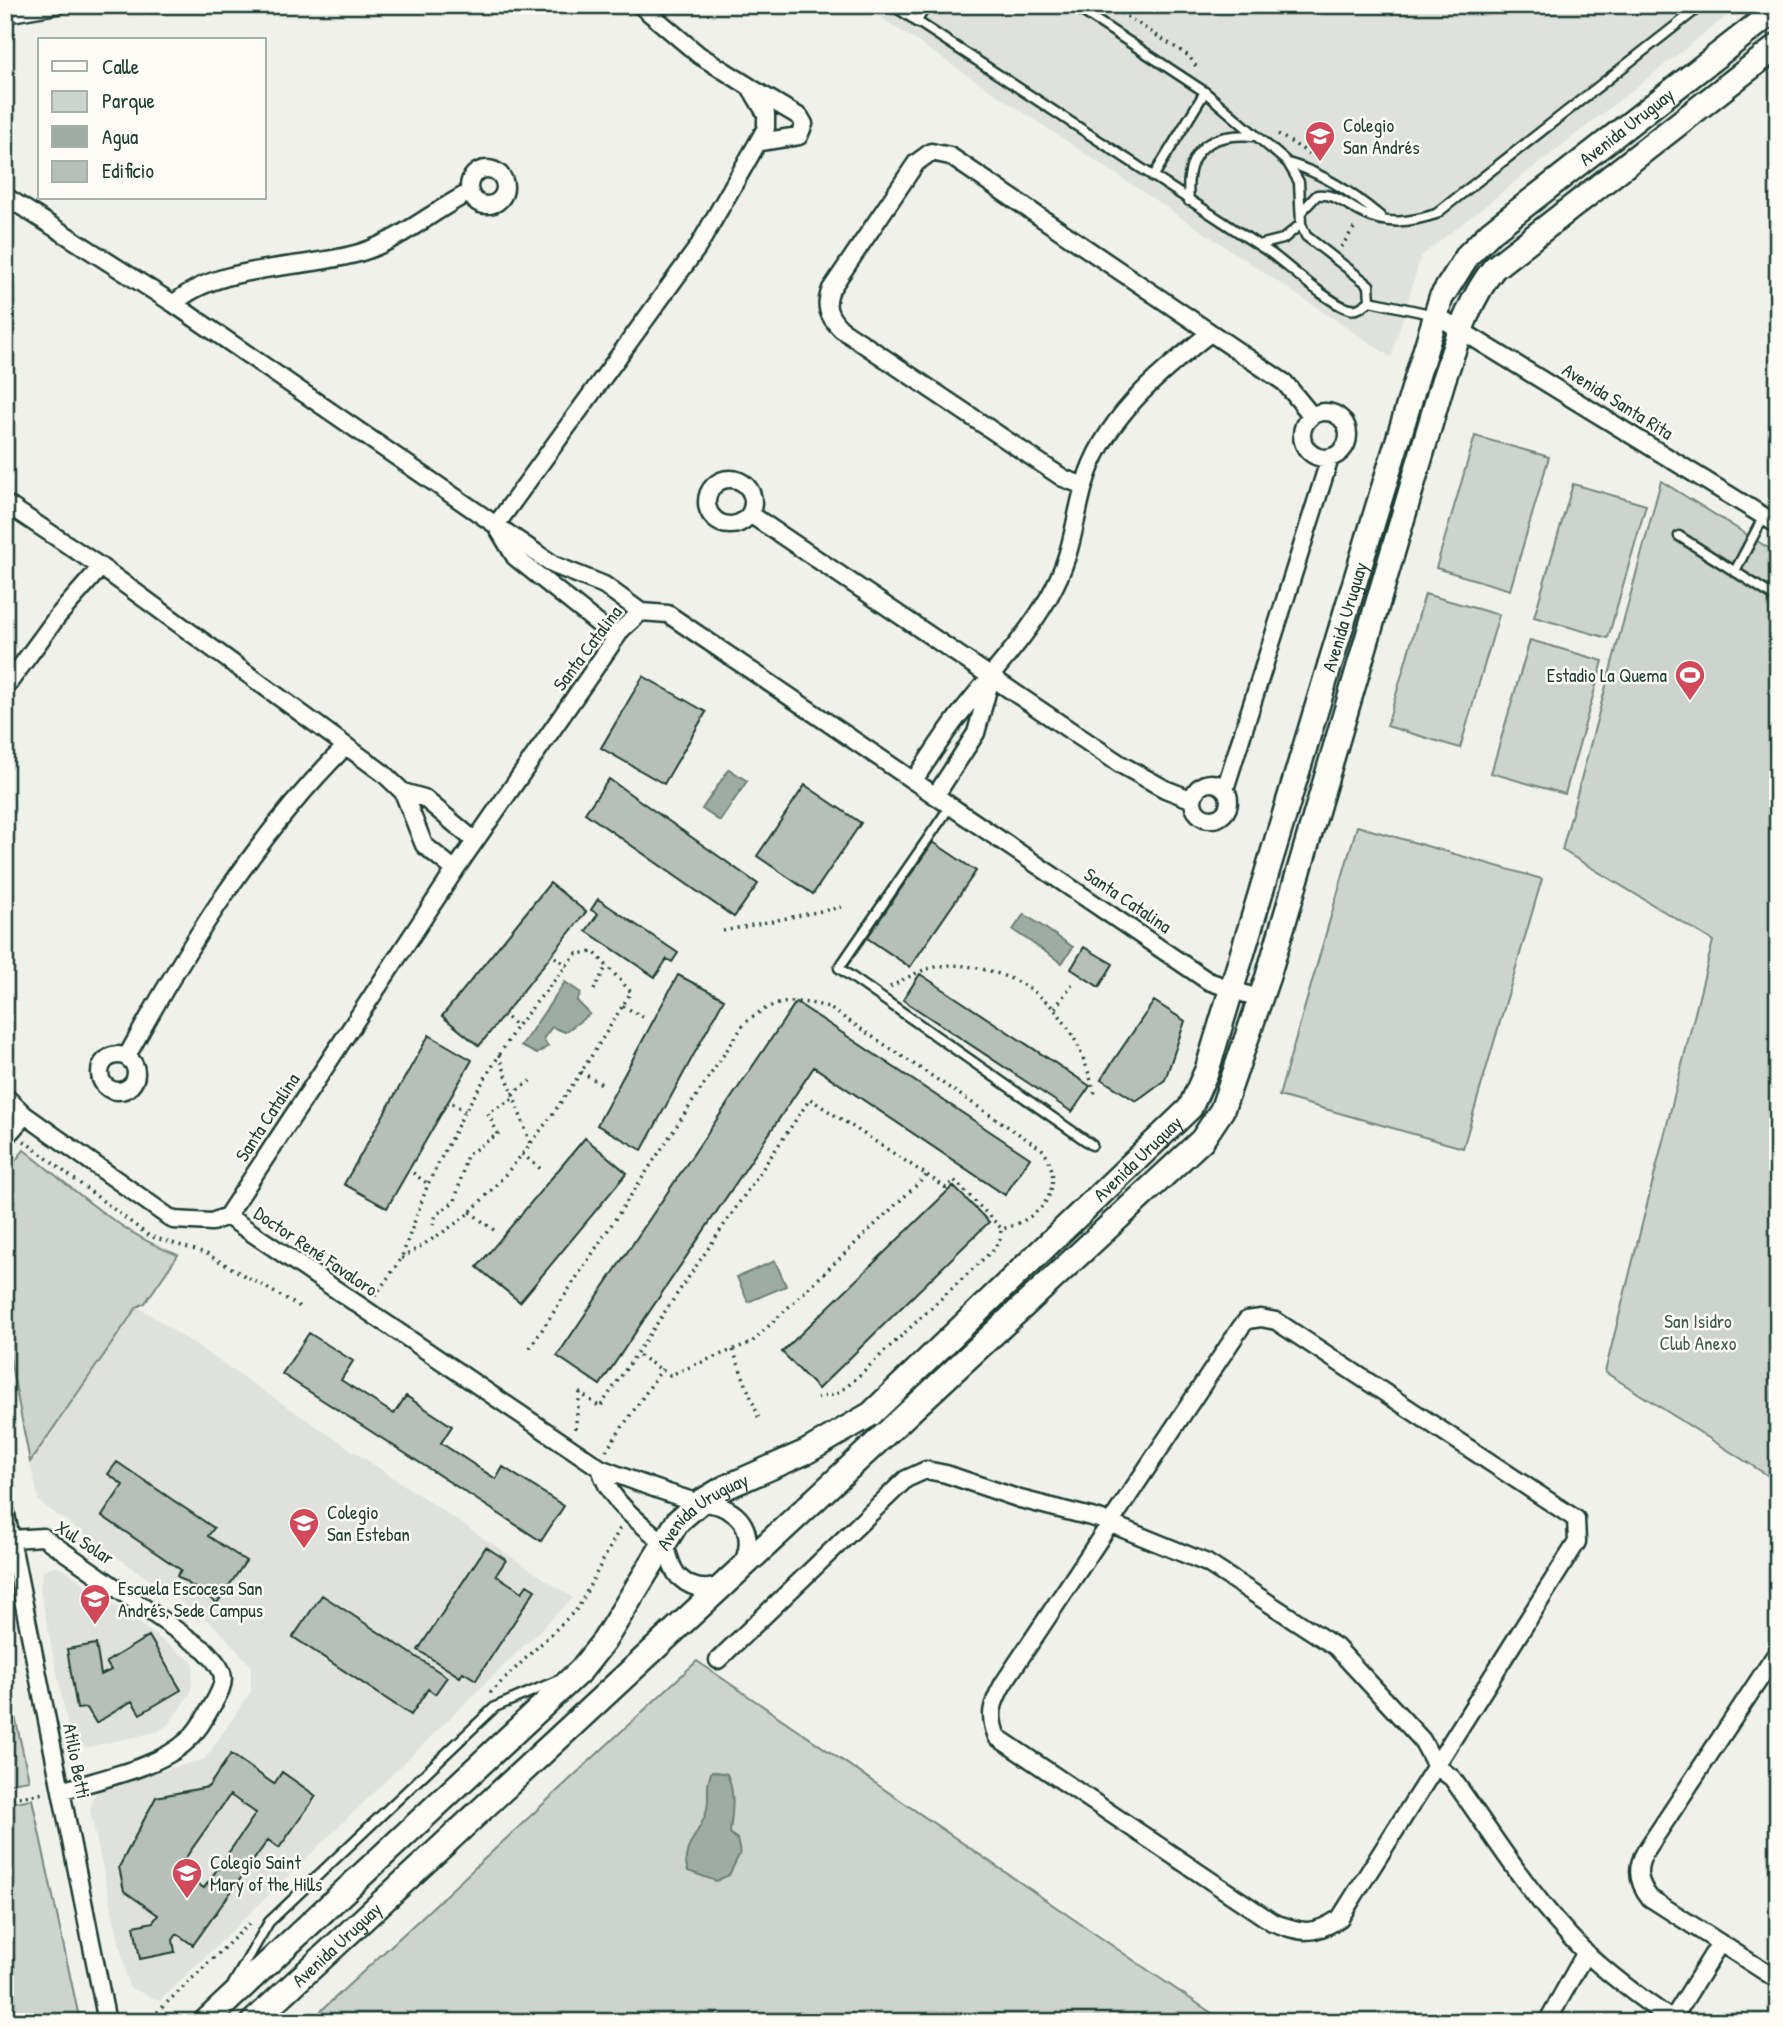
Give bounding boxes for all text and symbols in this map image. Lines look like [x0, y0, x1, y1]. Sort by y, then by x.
legend [38, 38, 266, 200]
text: Calle [102, 52, 139, 81]
street label: Avenida Uruguay [1574, 81, 1679, 172]
text: Parque [102, 86, 155, 115]
place label: Colegio San Andrés [1343, 112, 1420, 160]
school or university icon: Colegio San Andrés [1303, 119, 1337, 163]
text: Agua [102, 122, 138, 151]
text: Edificio [102, 156, 154, 185]
street label: Avenida Santa Rita [1557, 356, 1679, 446]
street label: Avenida Uruguay [1315, 559, 1373, 675]
street label: Santa Catalina [546, 600, 628, 696]
sports icon: Estadio La Quema [1673, 658, 1707, 702]
place label: Estadio La Quema [1547, 662, 1668, 688]
street label: Santa Catalina [1079, 861, 1177, 939]
street label: Santa Catalina [229, 1067, 306, 1166]
street label: Avenida Uruguay [1088, 1110, 1187, 1207]
street label: Doctor René Favaloro [249, 1200, 383, 1302]
park label: San Isidro Club Anexo [1660, 1308, 1737, 1356]
street label: Avenida Uruguay [650, 1466, 752, 1555]
place label: Colegio San Esteban [327, 1499, 410, 1547]
school or university icon: Colegio San Esteban [287, 1506, 321, 1550]
street label: Xul Solar [51, 1513, 120, 1571]
place label: Escuela Escocesa San Andrés, Sede Campus [118, 1575, 263, 1623]
school or university icon: Escuela Escocesa San Andrés, Sede Campus [78, 1582, 112, 1626]
street label: Atilio Betti [57, 1721, 97, 1801]
place label: Colegio Saint Mary of the Hills [210, 1849, 322, 1897]
school or university icon: Colegio Saint Mary of the Hills [170, 1856, 204, 1900]
street label: Avenida Uruguay [286, 1896, 387, 1993]

